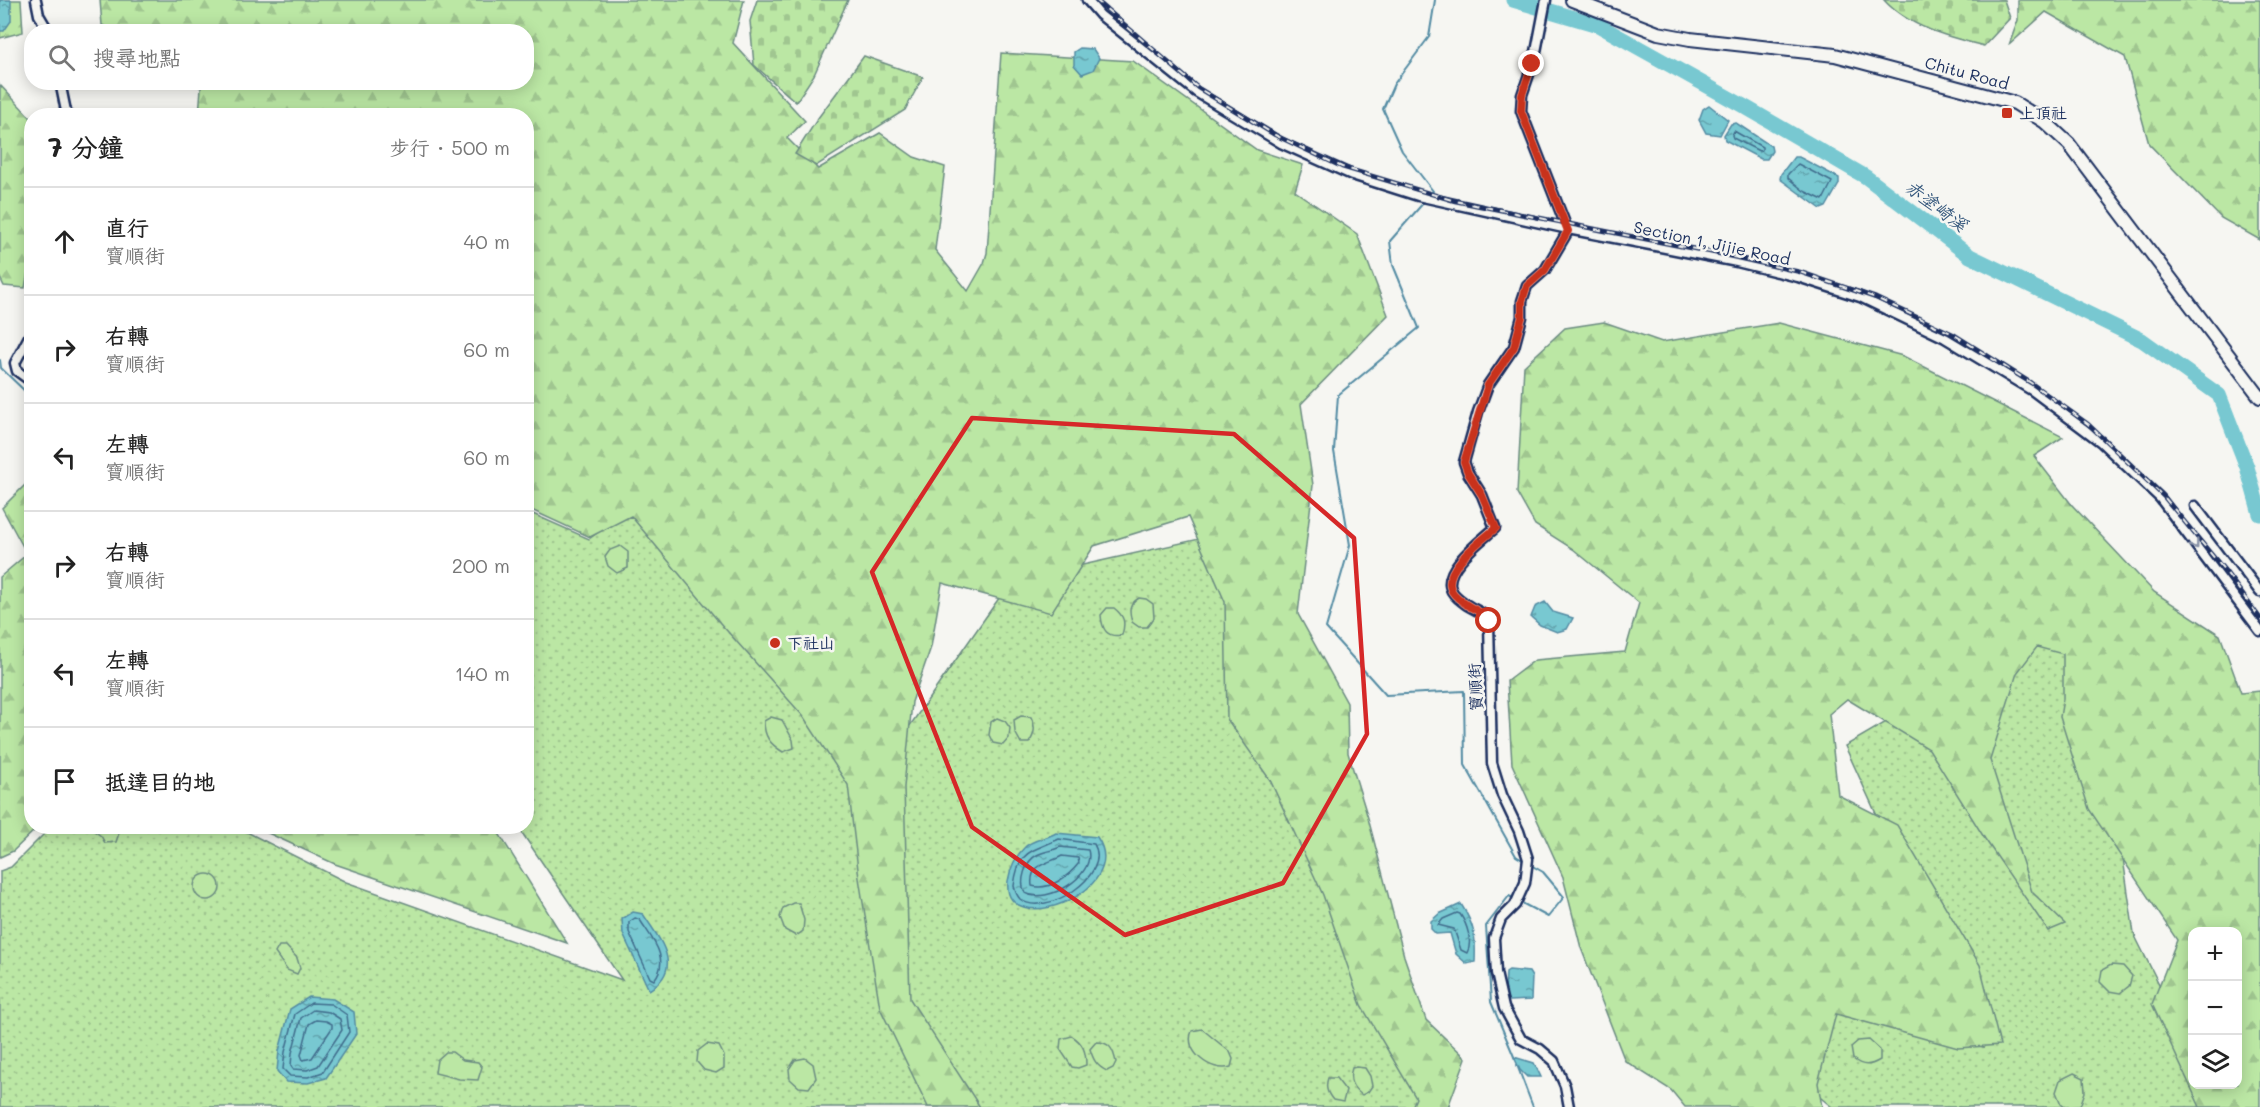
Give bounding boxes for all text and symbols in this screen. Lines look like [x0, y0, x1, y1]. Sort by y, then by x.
search box [24, 24, 534, 90]
icon: search [45, 41, 78, 74]
text: 搜尋地點 [93, 43, 181, 72]
route end [1518, 50, 1544, 76]
street label: Chitu Road [1923, 51, 2011, 94]
place label: 上頂社 [2019, 102, 2067, 123]
marker: 上頂社 [2000, 106, 2014, 120]
text: 7 分鐘 [48, 130, 124, 164]
text: 步行 · 500 m [390, 134, 510, 160]
water label: 赤塗崎溪 [1901, 174, 1973, 237]
text: 直行 [105, 213, 149, 242]
street label: Section 1, Jijie Road [1632, 216, 1792, 269]
icon: ahead [48, 225, 81, 258]
text: 40 m [464, 228, 510, 254]
text: 寶順街 [105, 242, 165, 268]
text: 右轉 [105, 321, 149, 350]
icon: right [48, 333, 81, 366]
text: 60 m [463, 336, 510, 362]
text: 寶順街 [105, 350, 165, 376]
text: 左轉 [105, 429, 149, 458]
icon: left [48, 441, 81, 474]
text: 60 m [463, 444, 510, 470]
text: 寶順街 [105, 458, 165, 484]
text: 右轉 [105, 537, 149, 566]
one-way arrow [2188, 538, 2199, 549]
icon: right [48, 549, 81, 582]
text: 200 m [452, 552, 510, 578]
text: 寶順街 [105, 566, 165, 592]
route start [1475, 607, 1501, 633]
place label: 下社山 [787, 632, 835, 653]
marker: 下社山 [768, 636, 782, 650]
text: 左轉 [105, 645, 149, 674]
icon: left [48, 657, 81, 690]
text: 140 m [455, 660, 510, 686]
street label: 寶順街 [1463, 663, 1486, 712]
text: 寶順街 [105, 674, 165, 700]
icon: arrive [48, 765, 81, 798]
text: 抵達目的地 [105, 767, 215, 796]
map controls [2188, 927, 2242, 1089]
button: + [2188, 927, 2242, 981]
button: − [2188, 981, 2242, 1035]
button: layers [2188, 1035, 2242, 1089]

